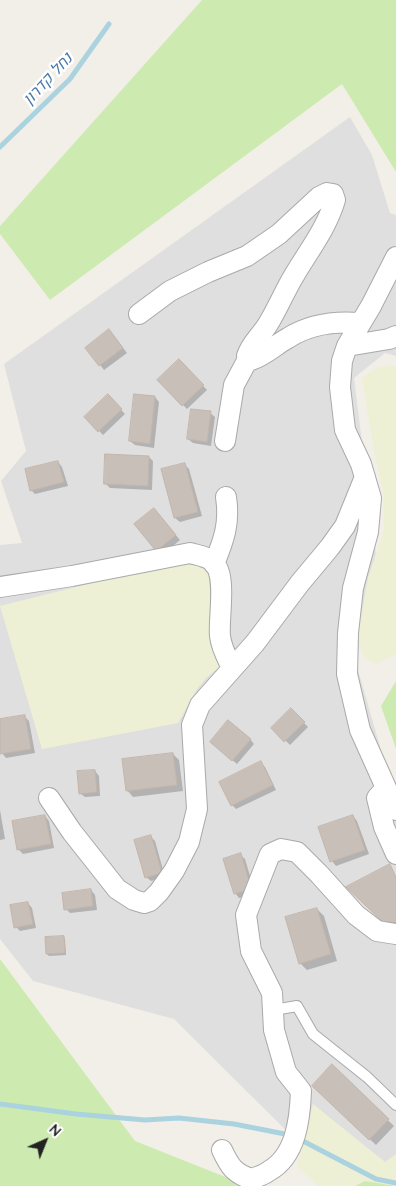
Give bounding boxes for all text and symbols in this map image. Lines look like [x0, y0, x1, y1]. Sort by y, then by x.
water label: נחל קדרון [19, 49, 77, 109]
north arrow [20, 1116, 70, 1166]
text: N [45, 1120, 65, 1140]

